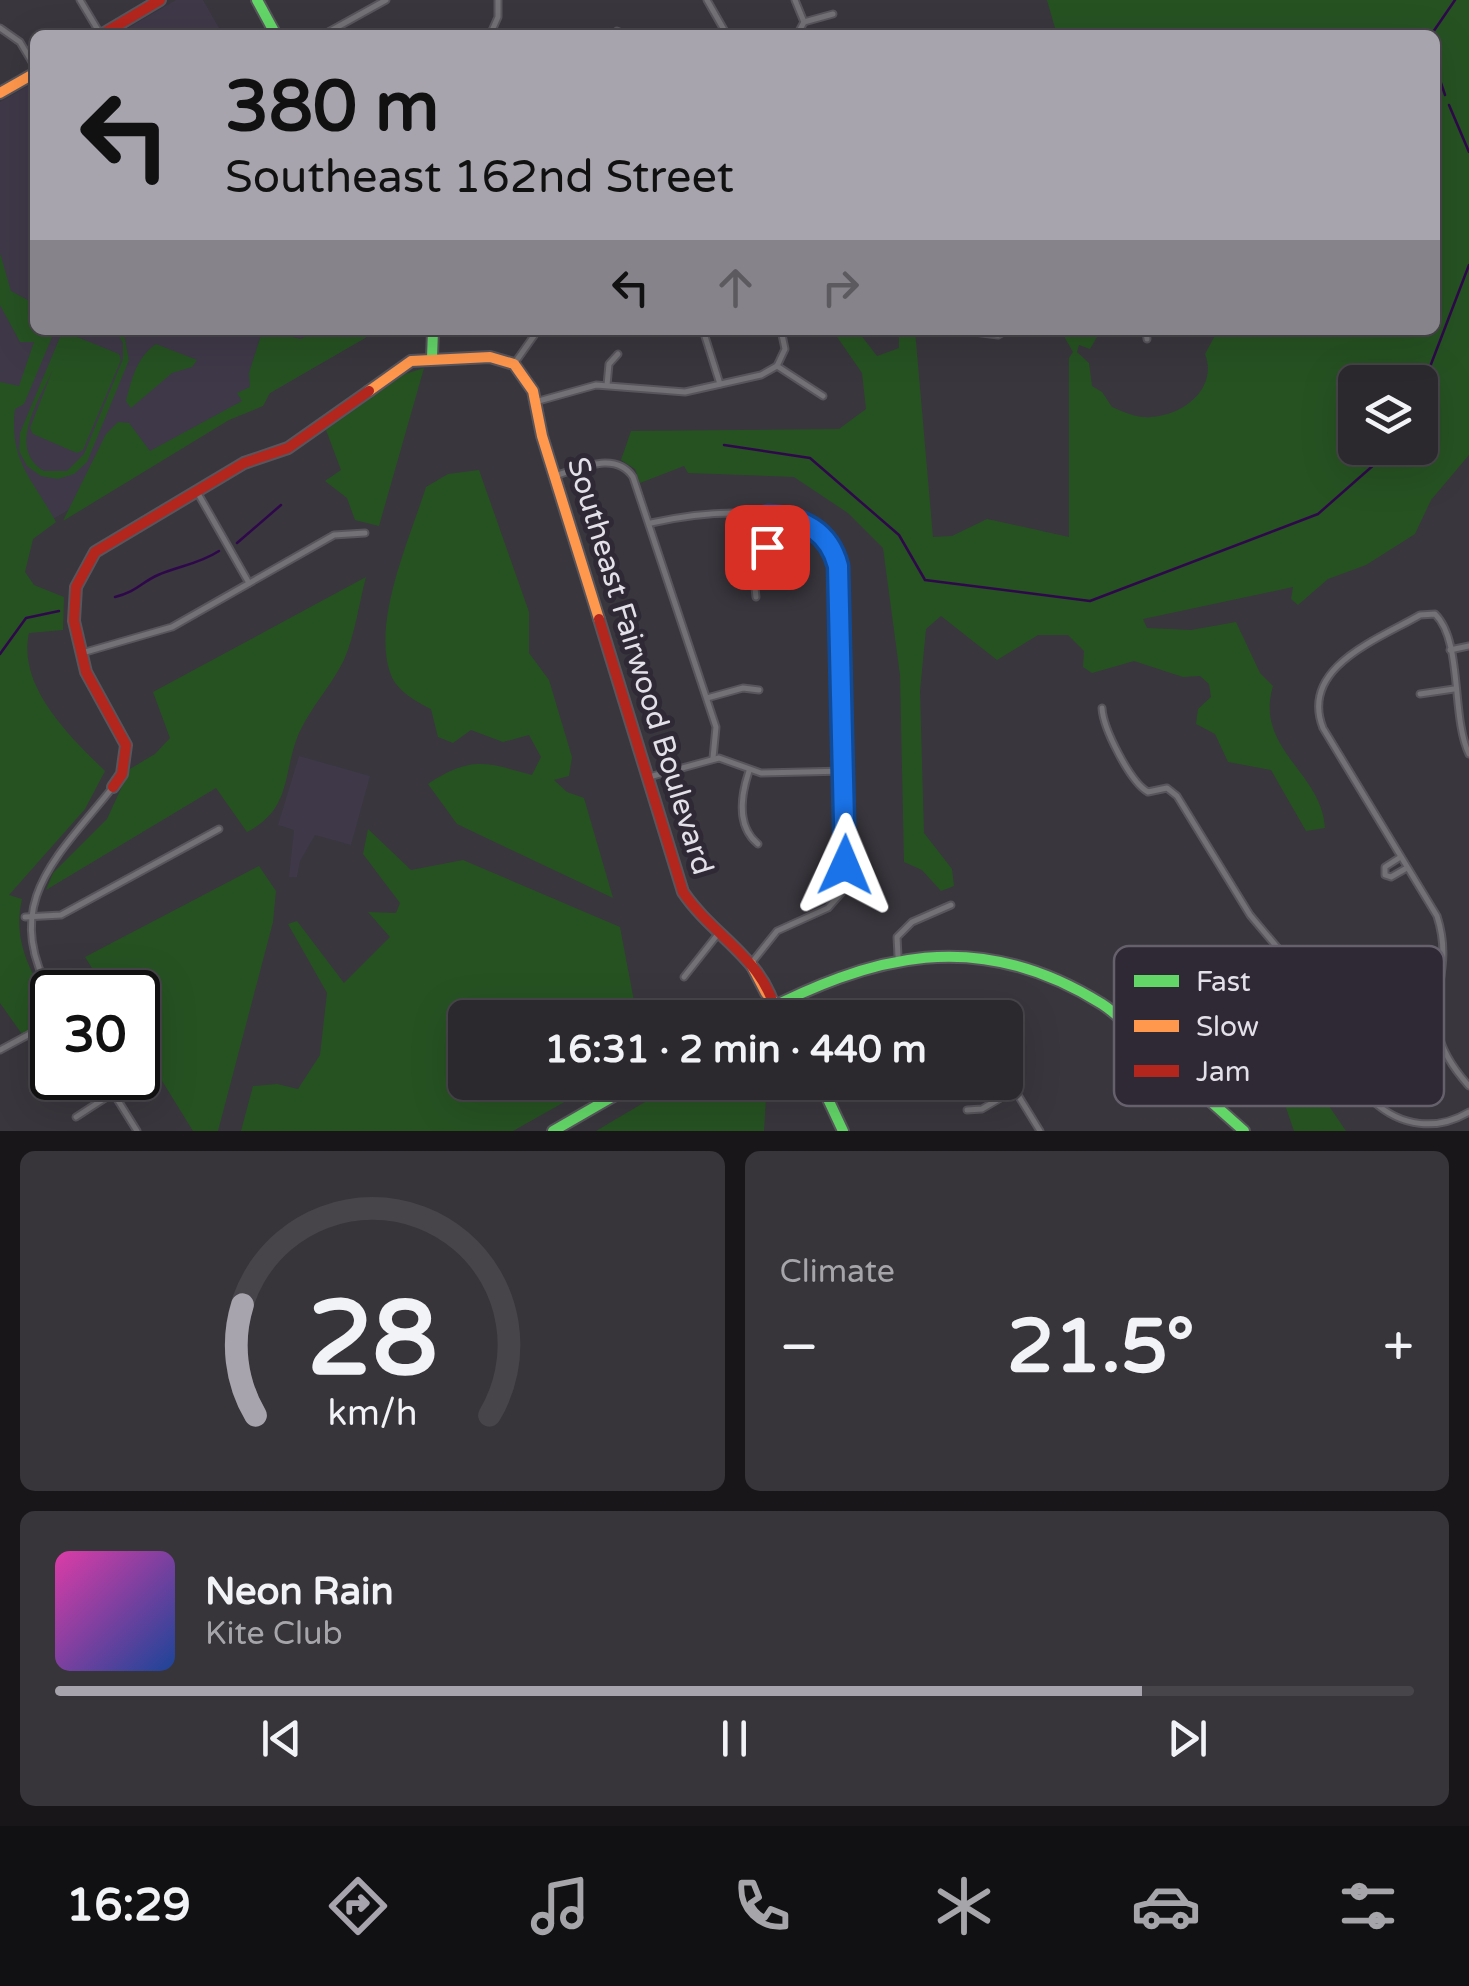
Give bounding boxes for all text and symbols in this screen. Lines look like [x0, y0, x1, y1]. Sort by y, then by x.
text: 380 m [225, 66, 439, 150]
icon: left [60, 70, 190, 200]
text: Southeast 162nd Street [225, 151, 734, 205]
icon: left [603, 260, 658, 315]
icon: ahead [708, 260, 763, 315]
icon: right [813, 260, 868, 315]
map controls [1338, 365, 1438, 465]
button: layers [1338, 365, 1438, 465]
street label: Southeast Fairwood Boulevard [559, 453, 721, 879]
pin [725, 505, 810, 590]
icon: arrive [740, 520, 795, 575]
position arrow [793, 813, 897, 917]
legend [1114, 946, 1444, 1106]
text: Fast [1196, 965, 1251, 999]
speed limit sign: 30 [30, 970, 160, 1100]
text: Slow [1196, 1010, 1259, 1044]
text: 16:31 · 2 min · 440 m [544, 1027, 927, 1073]
text: Jam [1196, 1055, 1251, 1089]
text: Climate [780, 1253, 895, 1291]
text: 28 [307, 1278, 438, 1403]
text: 21.5° [1007, 1302, 1195, 1392]
text: − [780, 1315, 819, 1381]
text: + [1383, 1315, 1414, 1381]
text: km/h [327, 1392, 417, 1435]
text: Neon Rain [205, 1569, 394, 1615]
text: Kite Club [205, 1615, 343, 1653]
icon: previous [254, 1711, 309, 1766]
icon: pause [707, 1711, 762, 1766]
icon: next [1160, 1711, 1215, 1766]
icon: directions [323, 1871, 393, 1941]
icon: music [525, 1871, 595, 1941]
icon: phone [727, 1871, 797, 1941]
icon: climate [929, 1871, 999, 1941]
icon: car [1131, 1871, 1201, 1941]
icon: filters [1333, 1871, 1403, 1941]
text: 16:29 [66, 1879, 191, 1933]

